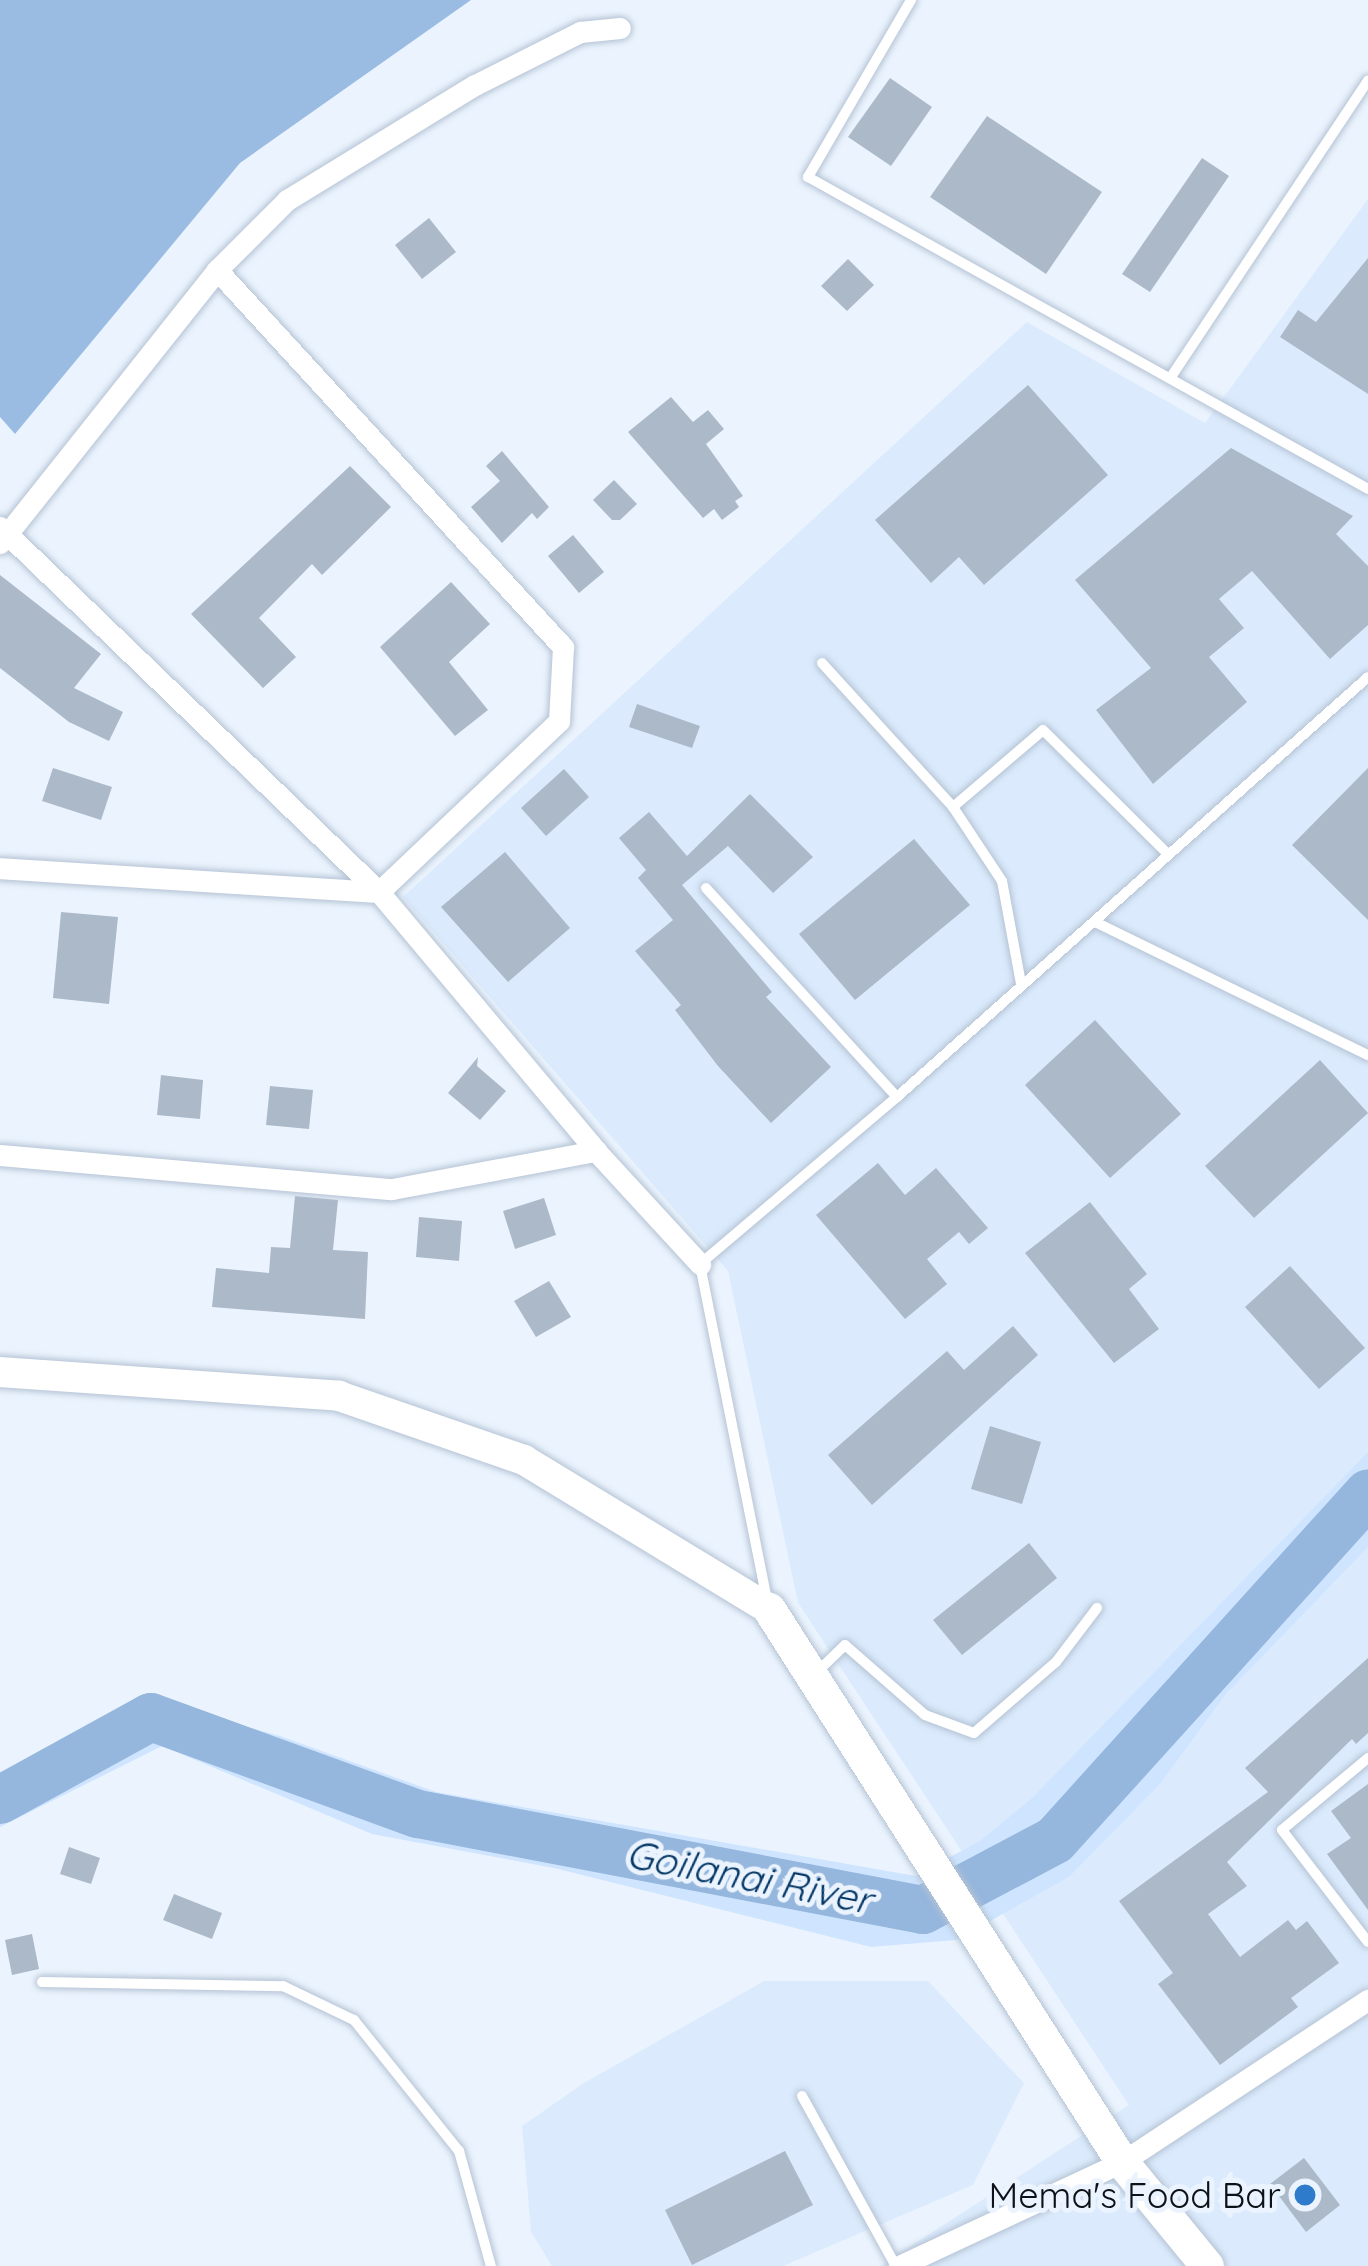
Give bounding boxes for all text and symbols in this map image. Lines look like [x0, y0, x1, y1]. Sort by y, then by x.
water label: Goilanai River [622, 1830, 876, 1924]
place label: Mema's Food Bar [989, 2173, 1281, 2217]
marker: Mema's Food Bar [1292, 2182, 1318, 2208]

